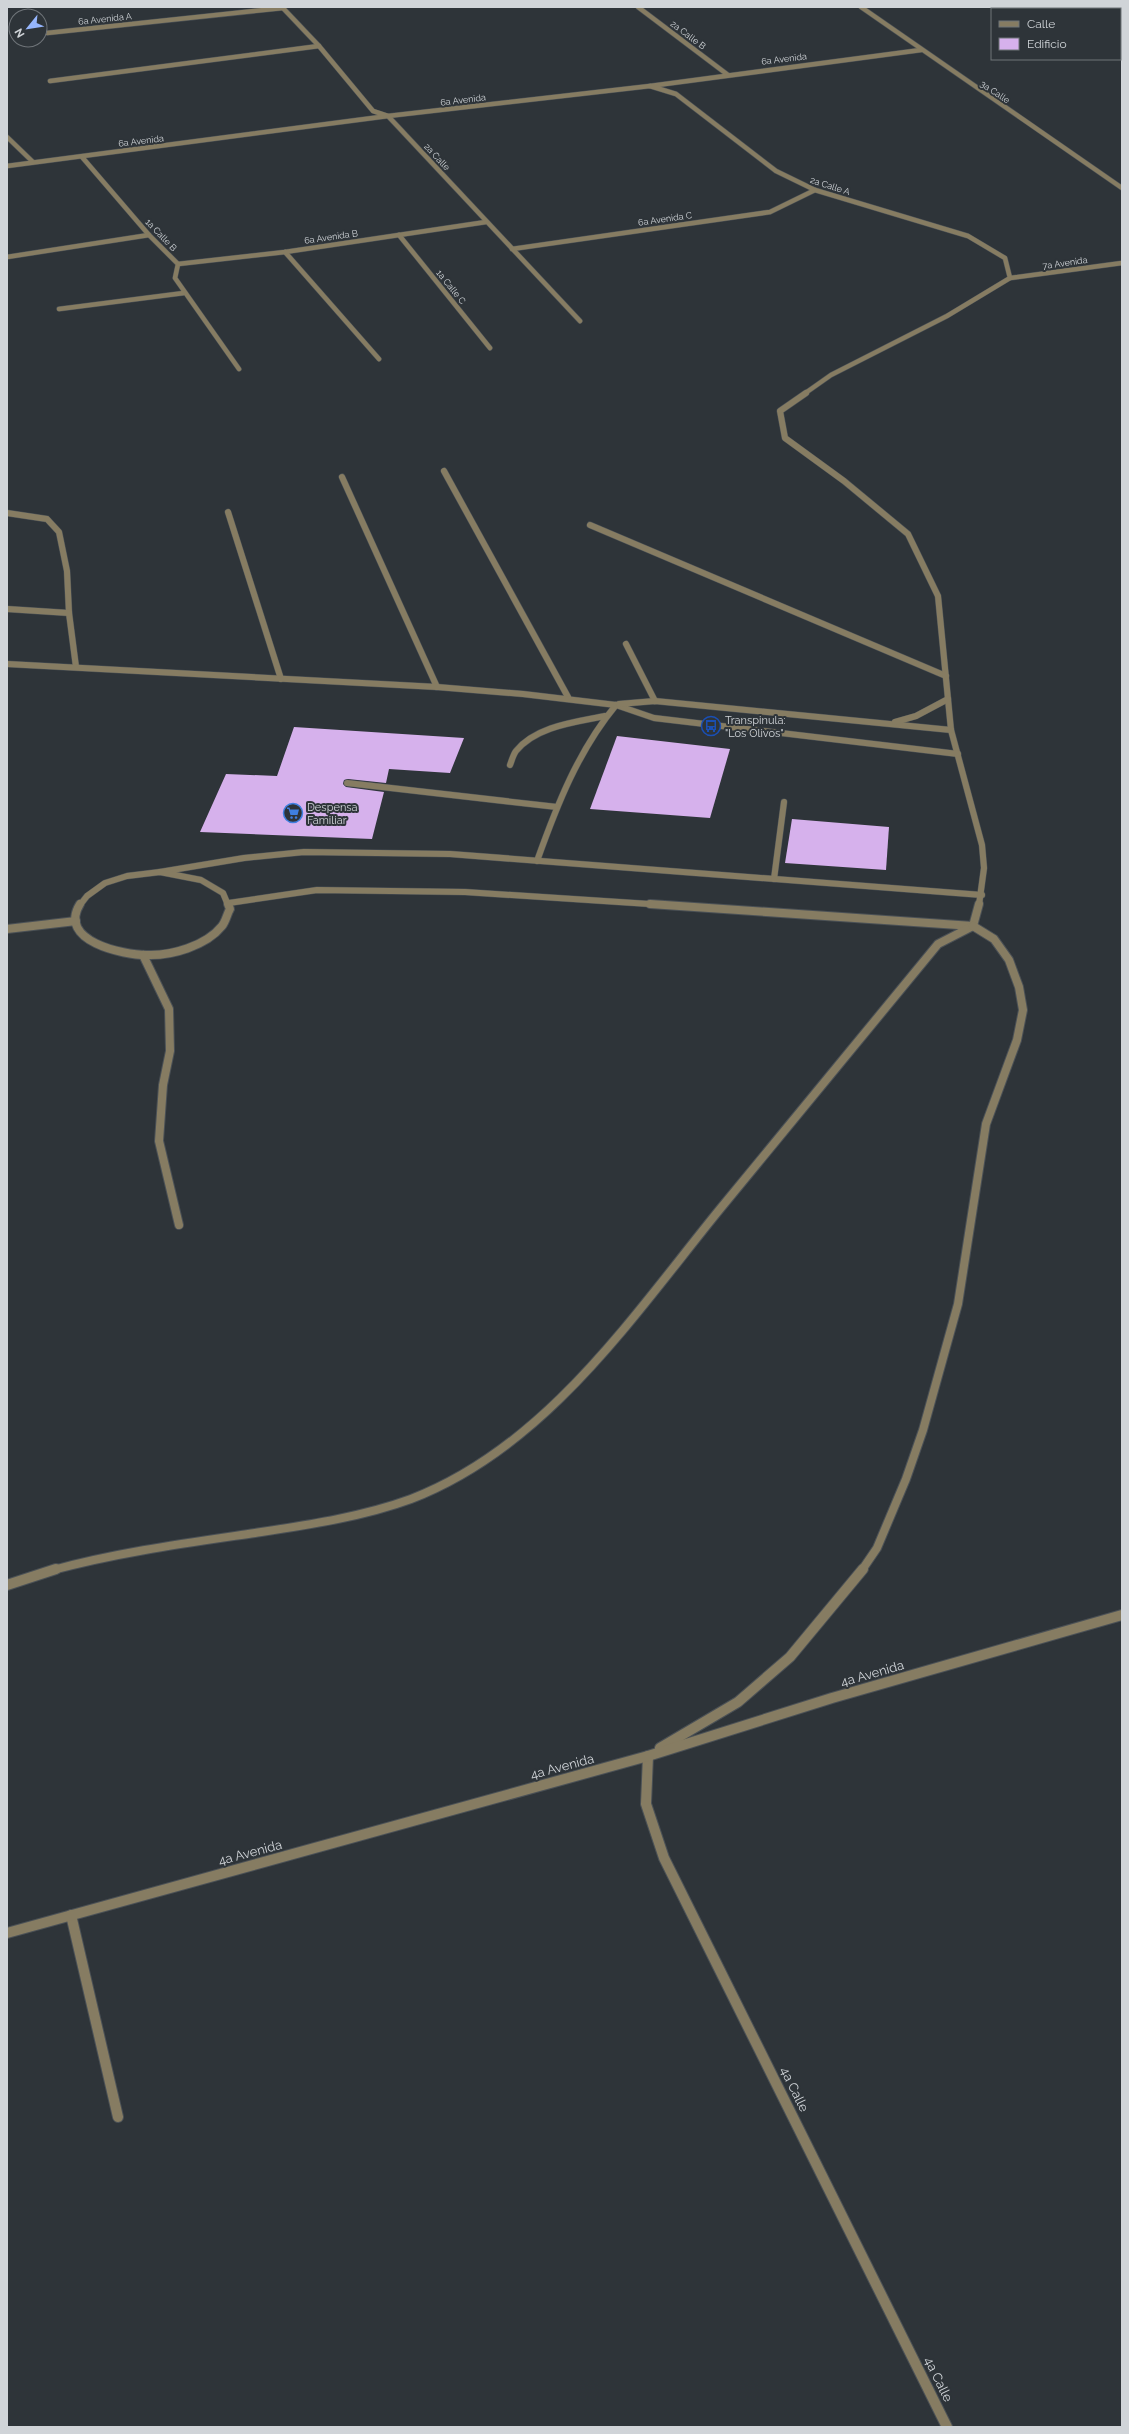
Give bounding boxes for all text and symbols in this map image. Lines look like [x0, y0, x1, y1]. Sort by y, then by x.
north arrow [8, 8, 48, 48]
legend [991, 8, 1121, 60]
street label: 6a Avenida A [78, 11, 132, 27]
text: Calle [1027, 17, 1055, 31]
street label: 2a Calle B [668, 19, 708, 51]
text: N [12, 26, 28, 40]
text: Edificio [1027, 37, 1067, 51]
street label: 6a Avenida [761, 51, 807, 67]
street label: 3a Calle [978, 79, 1012, 106]
street label: 6a Avenida [440, 92, 486, 108]
street label: 6a Avenida [118, 133, 164, 149]
street label: 2a Calle [422, 141, 452, 173]
street label: 2a Calle A [809, 175, 851, 197]
street label: 6a Avenida C [637, 210, 693, 228]
street label: 1a Calle B [143, 217, 179, 253]
street label: 6a Avenida B [304, 228, 358, 246]
street label: 7a Avenida [1042, 255, 1088, 271]
street label: 1a Calle C [434, 268, 468, 306]
place label: Transpinula: "Los Olivos" [725, 714, 785, 740]
bus stop icon: Transpinula: "Los Olivos" [700, 715, 722, 737]
place label: Despensa Familiar [307, 801, 358, 827]
supermarket icon: Despensa Familiar [282, 802, 304, 824]
street label: 4a Avenida [839, 1657, 906, 1690]
street label: 4a Avenida [529, 1751, 596, 1782]
street label: 4a Avenida [217, 1837, 284, 1868]
street label: 4a Calle [777, 2064, 812, 2114]
street label: 4a Calle [921, 2354, 956, 2404]

